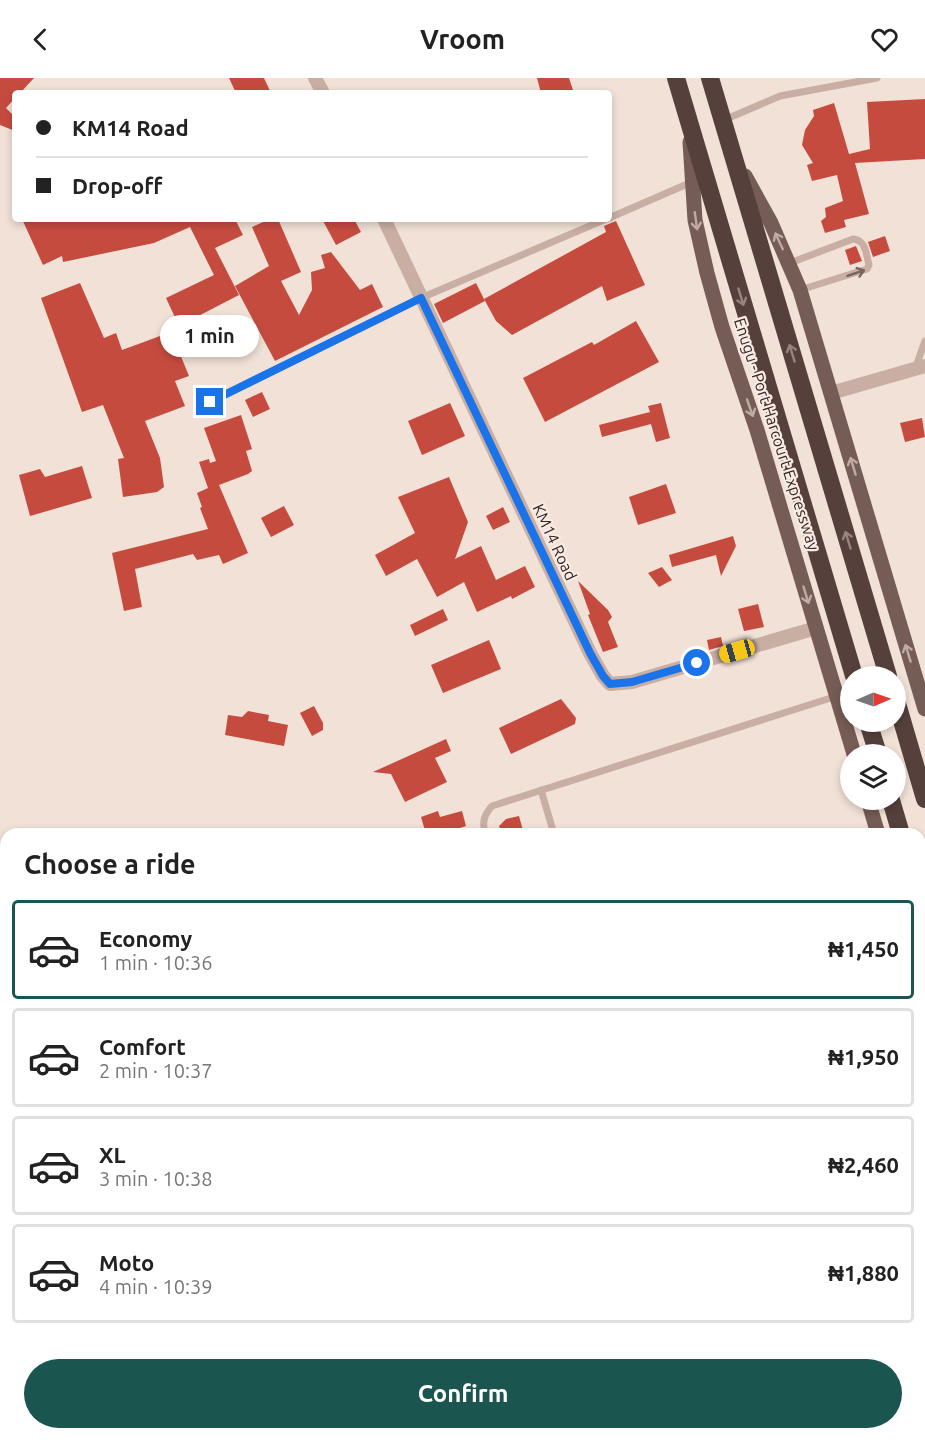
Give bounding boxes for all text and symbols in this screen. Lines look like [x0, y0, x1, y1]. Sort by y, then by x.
icon: back [24, 23, 57, 56]
icon: heart [868, 23, 901, 56]
text: Vroom [420, 24, 505, 54]
text: KM14 Road [72, 115, 189, 140]
text: Drop-off [72, 173, 162, 198]
one-way arrow [690, 210, 701, 230]
one-way arrow [772, 232, 784, 250]
one-way arrow [846, 267, 865, 278]
one-way arrow [736, 288, 747, 307]
callout: 1 min [160, 315, 260, 357]
street label: Enugu - Port Harcourt Expressway [731, 316, 823, 553]
text: 1 min [184, 324, 235, 347]
one-way arrow [786, 344, 797, 363]
route end [196, 388, 223, 415]
one-way arrow [745, 398, 756, 417]
one-way arrow [847, 457, 858, 476]
street label: KM14 Road [529, 501, 581, 583]
one-way arrow [842, 531, 853, 550]
one-way arrow [801, 585, 812, 604]
car [717, 637, 757, 665]
one-way arrow [902, 643, 913, 662]
route start [683, 649, 710, 676]
north arrow [840, 666, 906, 732]
map controls [840, 666, 906, 810]
button: layers [840, 744, 906, 810]
text: Choose a ride [24, 849, 196, 879]
icon: car [27, 923, 81, 977]
text: Economy [99, 926, 192, 951]
text: ₦1,450 [828, 936, 899, 961]
text: 1 min · 10:36 [99, 951, 213, 974]
icon: car [27, 1031, 81, 1085]
text: Comfort [99, 1034, 186, 1059]
text: ₦1,950 [828, 1044, 899, 1069]
text: 2 min · 10:37 [99, 1059, 213, 1082]
icon: car [27, 1139, 81, 1193]
text: XL [99, 1142, 126, 1167]
text: ₦2,460 [828, 1152, 899, 1177]
text: 3 min · 10:38 [99, 1167, 213, 1190]
icon: car [27, 1247, 81, 1301]
text: Moto [99, 1250, 154, 1275]
text: ₦1,880 [828, 1260, 899, 1285]
text: 4 min · 10:39 [99, 1275, 213, 1298]
button: Confirm [24, 1359, 902, 1428]

